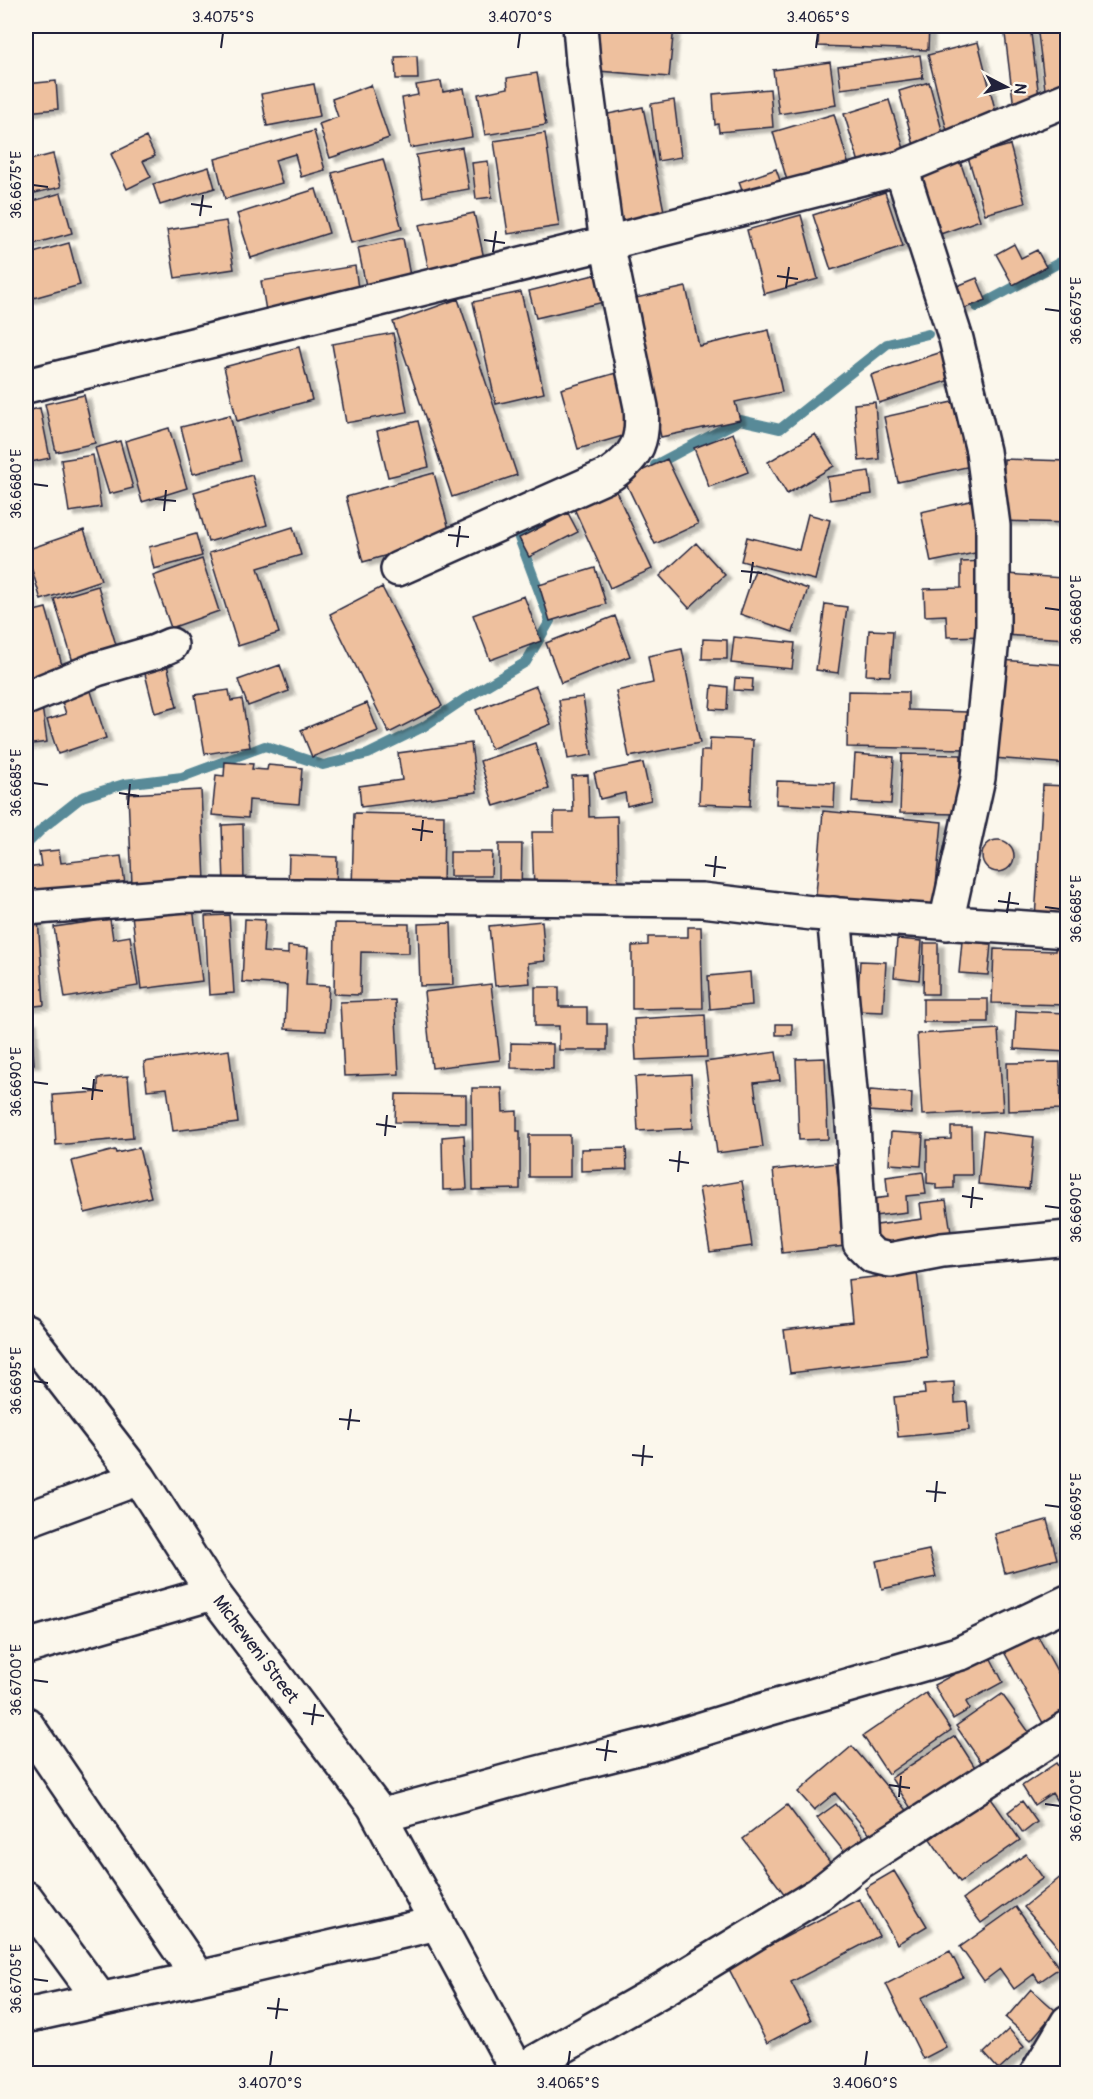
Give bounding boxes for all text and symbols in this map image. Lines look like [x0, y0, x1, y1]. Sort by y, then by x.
text: 3.4075°S [192, 8, 254, 27]
text: 3.4070°S [488, 8, 552, 27]
text: 3.4065°S [787, 8, 849, 27]
north arrow [976, 57, 1036, 117]
text: N [1009, 82, 1030, 95]
text: 36.6675°E [7, 151, 26, 219]
text: 36.6675°E [1067, 277, 1086, 345]
text: 36.6680°E [7, 449, 26, 519]
text: 36.6680°E [1067, 575, 1086, 645]
text: 36.6685°E [7, 749, 26, 817]
text: 36.6685°E [1067, 875, 1086, 943]
text: 36.6690°E [7, 1047, 26, 1117]
text: 36.6690°E [1067, 1173, 1086, 1243]
text: 36.6695°E [7, 1347, 26, 1415]
text: 36.6695°E [1067, 1473, 1086, 1541]
street label: Micheweni Street [207, 1591, 304, 1708]
text: 36.6700°E [7, 1644, 26, 1716]
text: 36.6700°E [1067, 1770, 1086, 1842]
text: 36.6705°E [7, 1944, 26, 2014]
text: 3.4070°S [238, 2074, 302, 2093]
text: 3.4065°S [537, 2074, 599, 2093]
text: 3.4060°S [833, 2074, 897, 2093]

